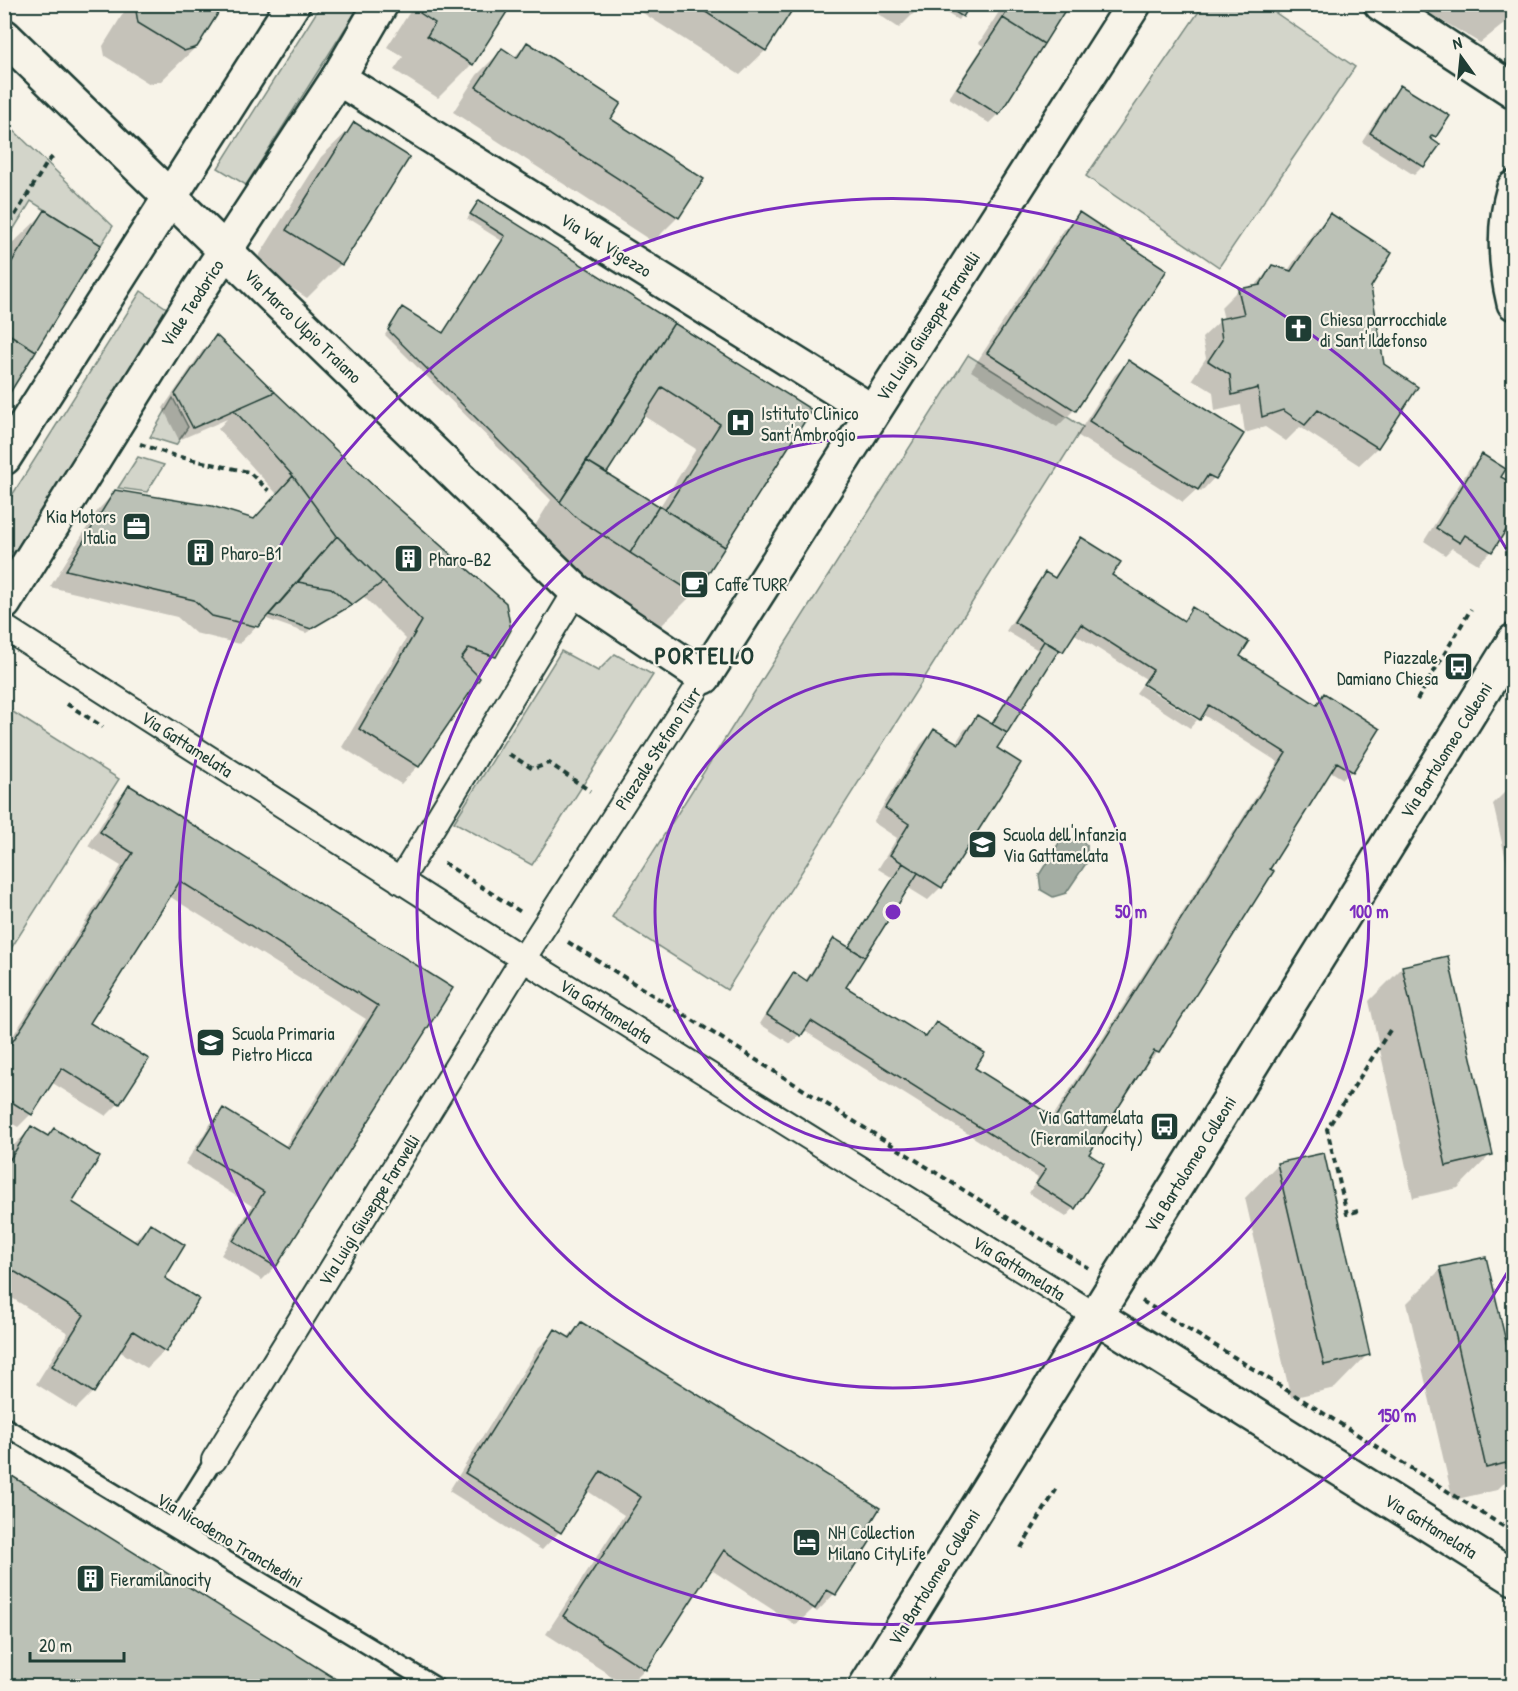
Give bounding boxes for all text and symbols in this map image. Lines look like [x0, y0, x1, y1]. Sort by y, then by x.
north arrow [1431, 27, 1491, 87]
text: N [1450, 31, 1465, 54]
street label: Via Val Vigezzo [556, 207, 656, 283]
street label: Via Luigi Giuseppe Faravelli [870, 246, 986, 406]
street label: Viale Teodorico [154, 254, 230, 352]
street label: Via Marco Ulpio Traiano [239, 263, 367, 389]
place label: Chiesa parrocchiale di Sant'Ildefonso [1320, 307, 1447, 353]
church icon: Chiesa parrocchiale di Sant'Ildefonso [1283, 313, 1315, 345]
place label: Istituto Clinico Sant'Ambrogio [761, 401, 858, 447]
hospital icon: Istituto Clinico Sant'Ambrogio [724, 407, 756, 439]
place label: Kia Motors Italia [46, 504, 116, 550]
office icon: Kia Motors Italia [121, 510, 153, 542]
building icon: Pharo-B1 [184, 537, 216, 569]
place label: Pharo-B1 [221, 541, 281, 566]
building icon: Pharo-B2 [392, 543, 424, 575]
place label: Pharo-B2 [429, 547, 492, 572]
cafe icon: Caffe TURR [678, 568, 710, 600]
place label: Caffe TURR [715, 572, 787, 597]
district label: PORTELLO [655, 639, 755, 671]
place label: Piazzale Damiano Chiesa [1337, 645, 1438, 691]
bus stop icon: Piazzale Damiano Chiesa [1443, 651, 1475, 683]
street label: Via Bartolomeo Colleoni [1394, 677, 1498, 823]
street label: Piazzale Stefano Türr [609, 681, 707, 815]
street label: Via Gattamelata [136, 705, 238, 783]
place label: Scuola dell'Infanzia Via Gattamelata [1003, 822, 1126, 868]
school or university icon: Scuola dell'Infanzia Via Gattamelata [966, 828, 998, 860]
text: 50 m [1115, 899, 1147, 924]
text: 100 m [1349, 899, 1389, 924]
centre of rings [883, 902, 903, 922]
street label: Via Gattamelata [555, 973, 657, 1049]
place label: Scuola Primaria Pietro Micca [232, 1021, 335, 1067]
school or university icon: Scuola Primaria Pietro Micca [195, 1027, 227, 1059]
street label: Via Bartolomeo Colleoni [1138, 1091, 1242, 1237]
place label: Via Gattamelata (Fieramilanocity) [1030, 1105, 1143, 1151]
bus stop icon: Via Gattamelata (Fieramilanocity) [1148, 1111, 1180, 1143]
street label: Via Luigi Giuseppe Faravelli [312, 1130, 426, 1290]
street label: Via Gattamelata [968, 1230, 1070, 1306]
text: 150 m [1378, 1403, 1416, 1428]
street label: Via Nicodemo Tranchedini [152, 1486, 308, 1594]
street label: Via Gattamelata [1380, 1488, 1482, 1564]
street label: Via Bartolomeo Colleoni [882, 1504, 986, 1650]
place label: NH Collection Milano CityLife [828, 1520, 926, 1566]
hotel icon: NH Collection Milano CityLife [791, 1526, 823, 1558]
building icon: Fieramilanocity [74, 1563, 106, 1595]
place label: Fieramilanocity [110, 1567, 212, 1592]
scale bar [30, 1625, 124, 1663]
text: 20 m [39, 1633, 72, 1658]

